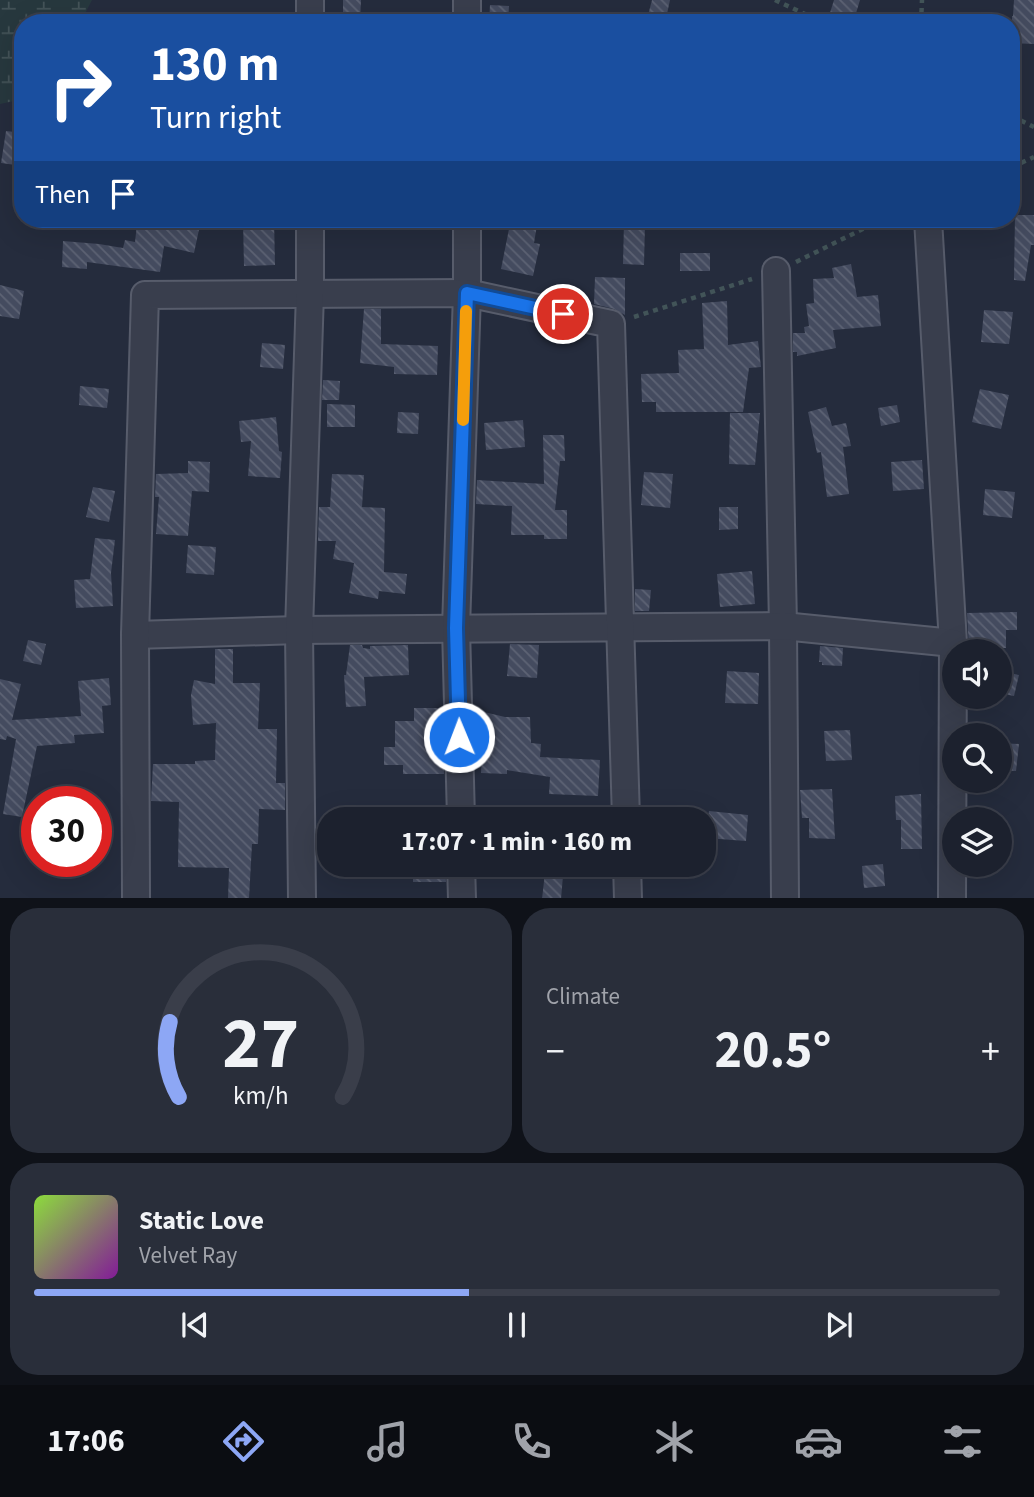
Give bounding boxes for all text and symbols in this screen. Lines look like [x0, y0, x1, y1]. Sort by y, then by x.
text: 130 m [150, 30, 279, 100]
icon: right [35, 42, 126, 133]
text: Turn right [150, 95, 281, 141]
icon: arrive [104, 175, 142, 213]
text: Then [35, 176, 90, 213]
pin [533, 284, 593, 344]
icon: arrive [544, 295, 582, 333]
map controls [942, 639, 1012, 877]
button: sound [942, 639, 1012, 709]
position arrow [422, 700, 496, 774]
button: search [942, 723, 1012, 793]
speed limit sign: 30 [21, 786, 112, 877]
button: layers [942, 807, 1012, 877]
text: 17:07 · 1 min · 160 m [401, 823, 632, 860]
text: Climate [546, 980, 620, 1013]
text: 27 [223, 992, 299, 1096]
text: 20.5° [715, 1014, 831, 1088]
text: − [546, 1025, 565, 1079]
text: + [981, 1025, 1000, 1079]
text: km/h [233, 1077, 289, 1113]
text: Static Love [139, 1202, 264, 1239]
text: Velvet Ray [139, 1239, 237, 1272]
icon: previous [176, 1306, 214, 1344]
icon: pause [498, 1306, 536, 1344]
icon: next [820, 1306, 858, 1344]
icon: directions [219, 1417, 268, 1466]
icon: music [363, 1417, 412, 1466]
icon: phone [507, 1417, 556, 1466]
icon: climate [650, 1417, 699, 1466]
icon: car [794, 1417, 843, 1466]
icon: filters [938, 1417, 987, 1466]
text: 17:06 [47, 1418, 125, 1464]

